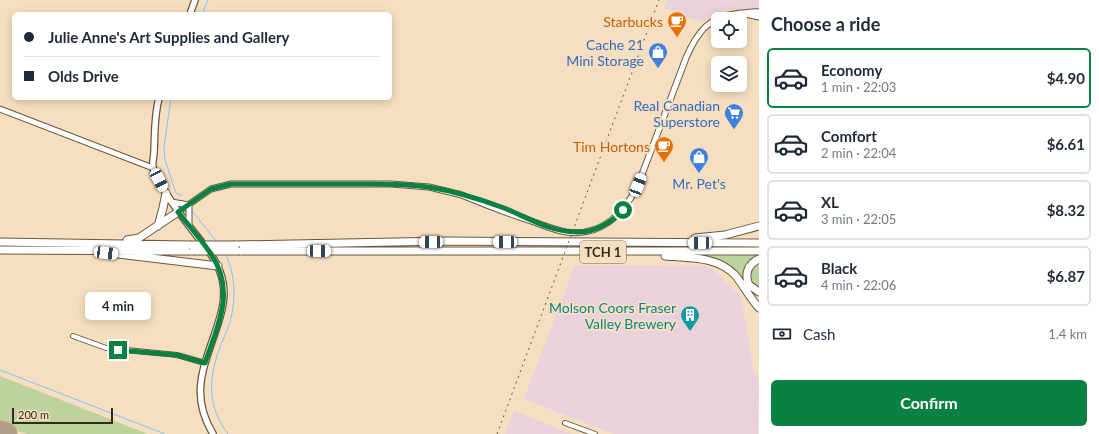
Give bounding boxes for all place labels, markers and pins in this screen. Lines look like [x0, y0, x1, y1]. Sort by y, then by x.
cafe icon: Starbucks [666, 10, 688, 38]
place label: Starbucks [603, 13, 663, 30]
place label: Cache 21 Mini Storage [566, 36, 644, 69]
shop icon: Cache 21 Mini Storage [647, 41, 669, 69]
place label: Real Canadian Superstore [633, 97, 720, 130]
supermarket icon: Real Canadian Superstore [723, 102, 745, 130]
cafe icon: Tim Hortons [653, 135, 675, 163]
place label: Tim Hortons [573, 138, 650, 155]
shop icon: Mr. Pet's [688, 146, 710, 174]
place label: Mr. Pet's [672, 175, 726, 192]
place label: Molson Coors Fraser Valley Brewery [549, 299, 677, 332]
building icon: Molson Coors Fraser Valley Brewery [679, 304, 701, 332]

